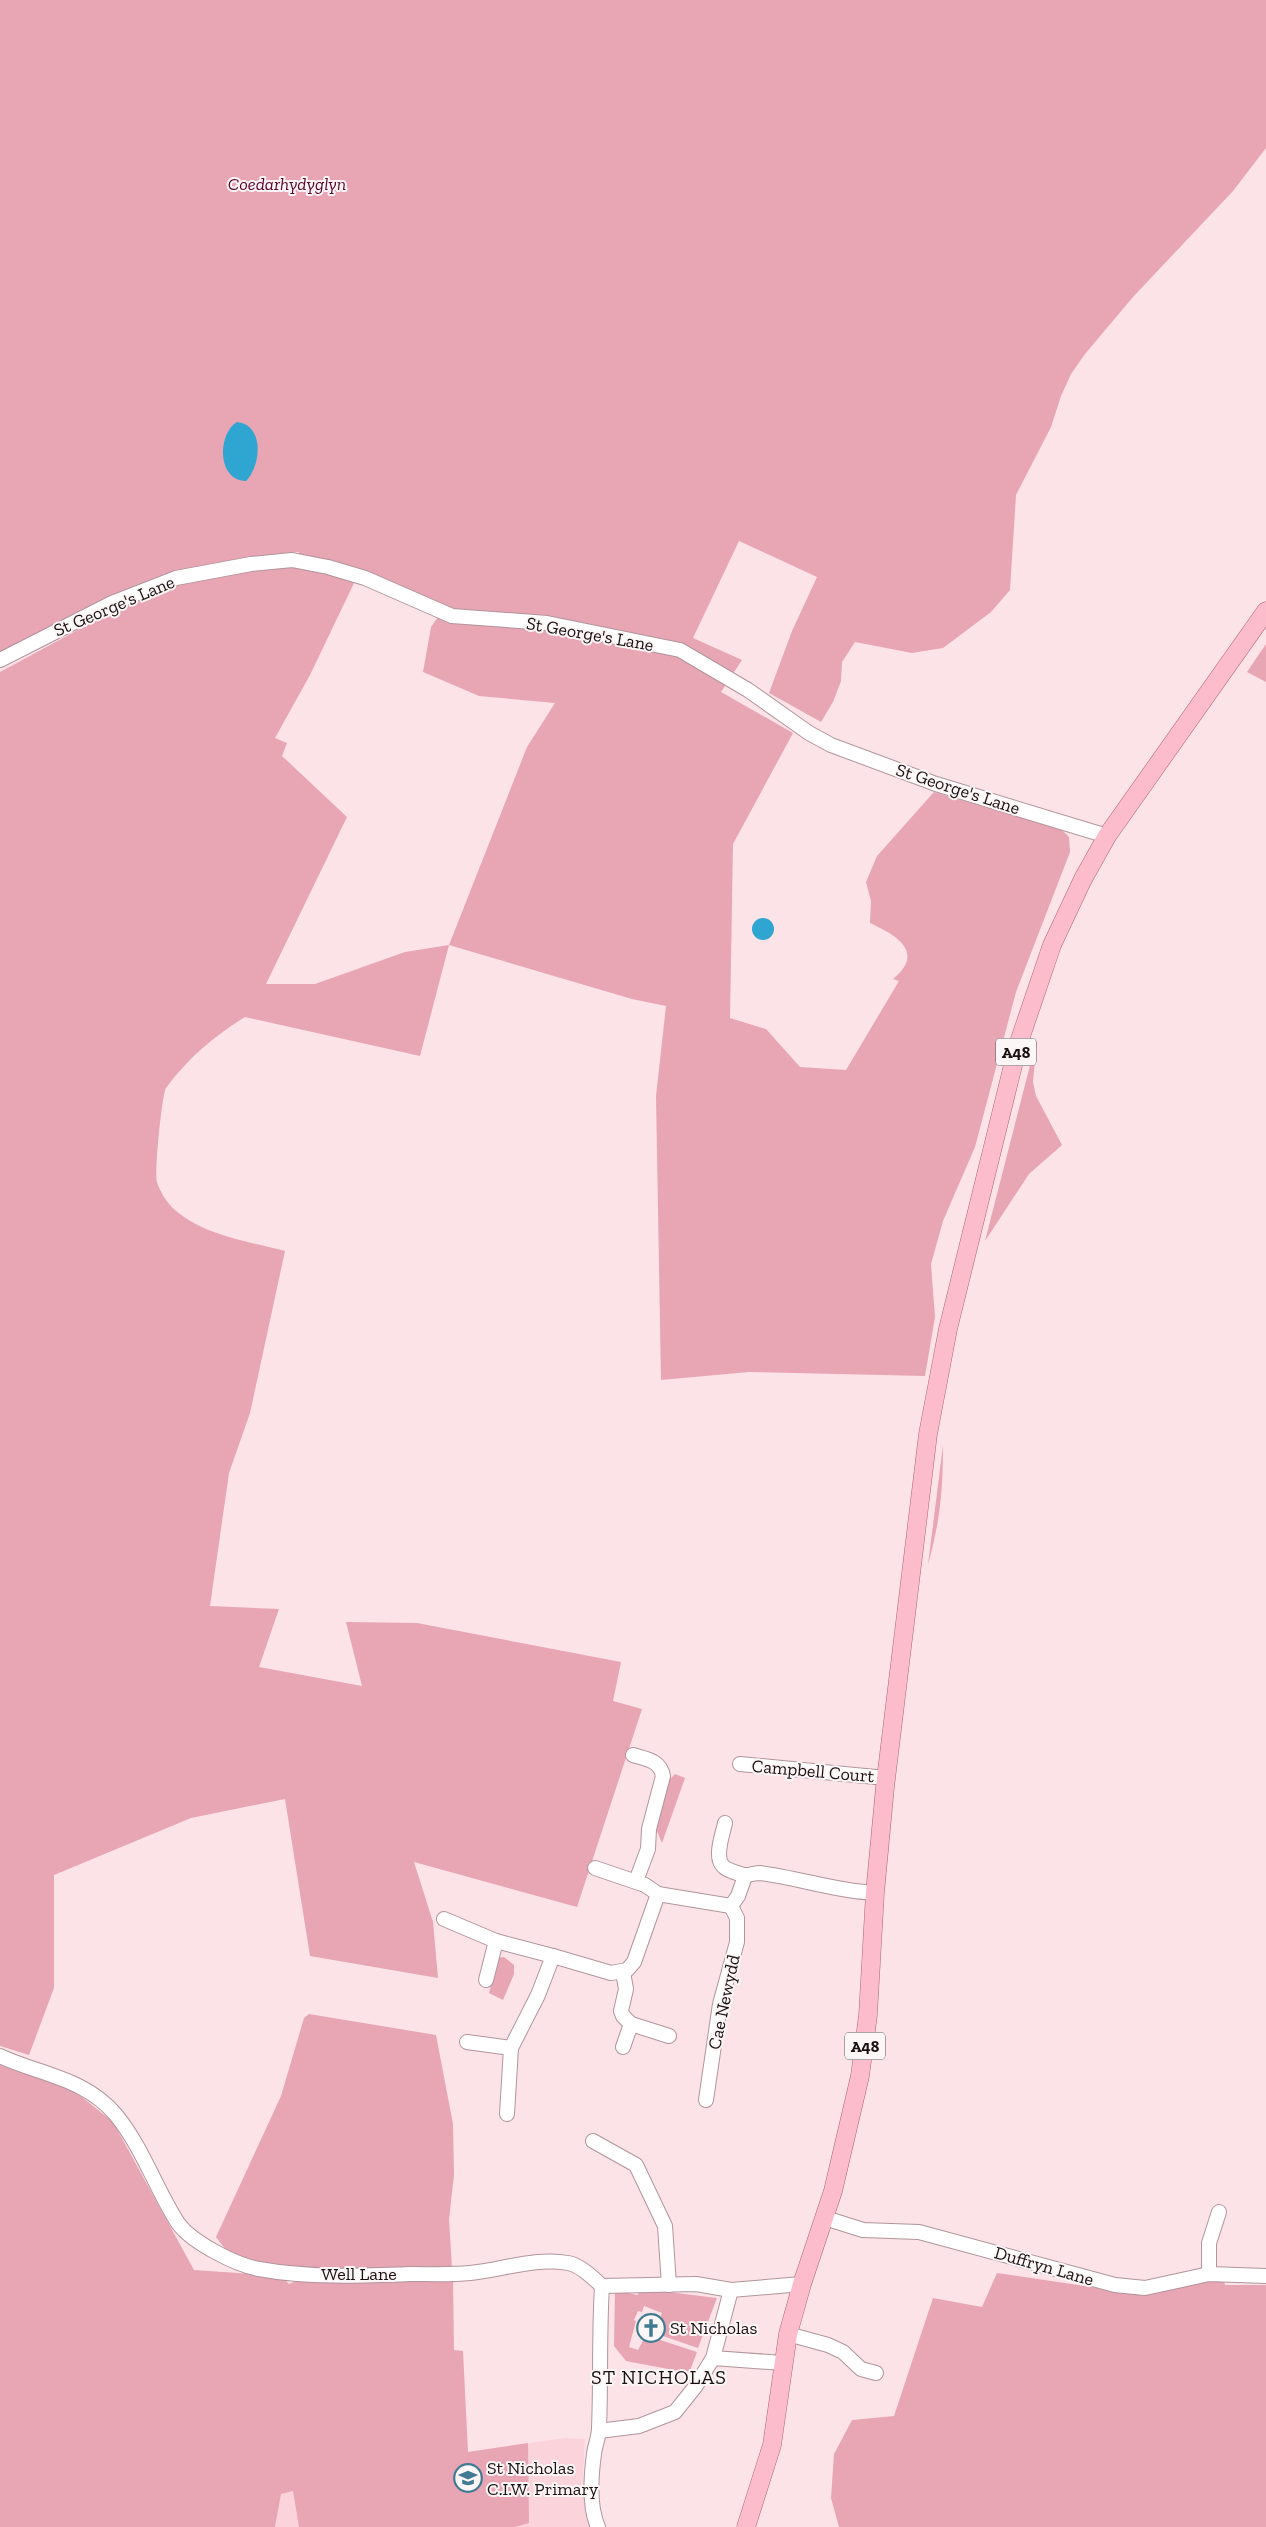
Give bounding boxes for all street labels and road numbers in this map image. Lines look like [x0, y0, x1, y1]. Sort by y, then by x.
street label: St George's Lane [50, 571, 178, 641]
street label: St George's Lane [525, 612, 655, 656]
street label: St George's Lane [893, 759, 1023, 819]
road number: A48 [996, 1038, 1036, 1066]
street label: Campbell Court [751, 1755, 875, 1787]
street label: Cae Newydd [703, 1952, 745, 2052]
road number: A48 [845, 2032, 885, 2060]
street label: Duffryn Lane [992, 2241, 1096, 2291]
street label: Well Lane [321, 2263, 397, 2285]

